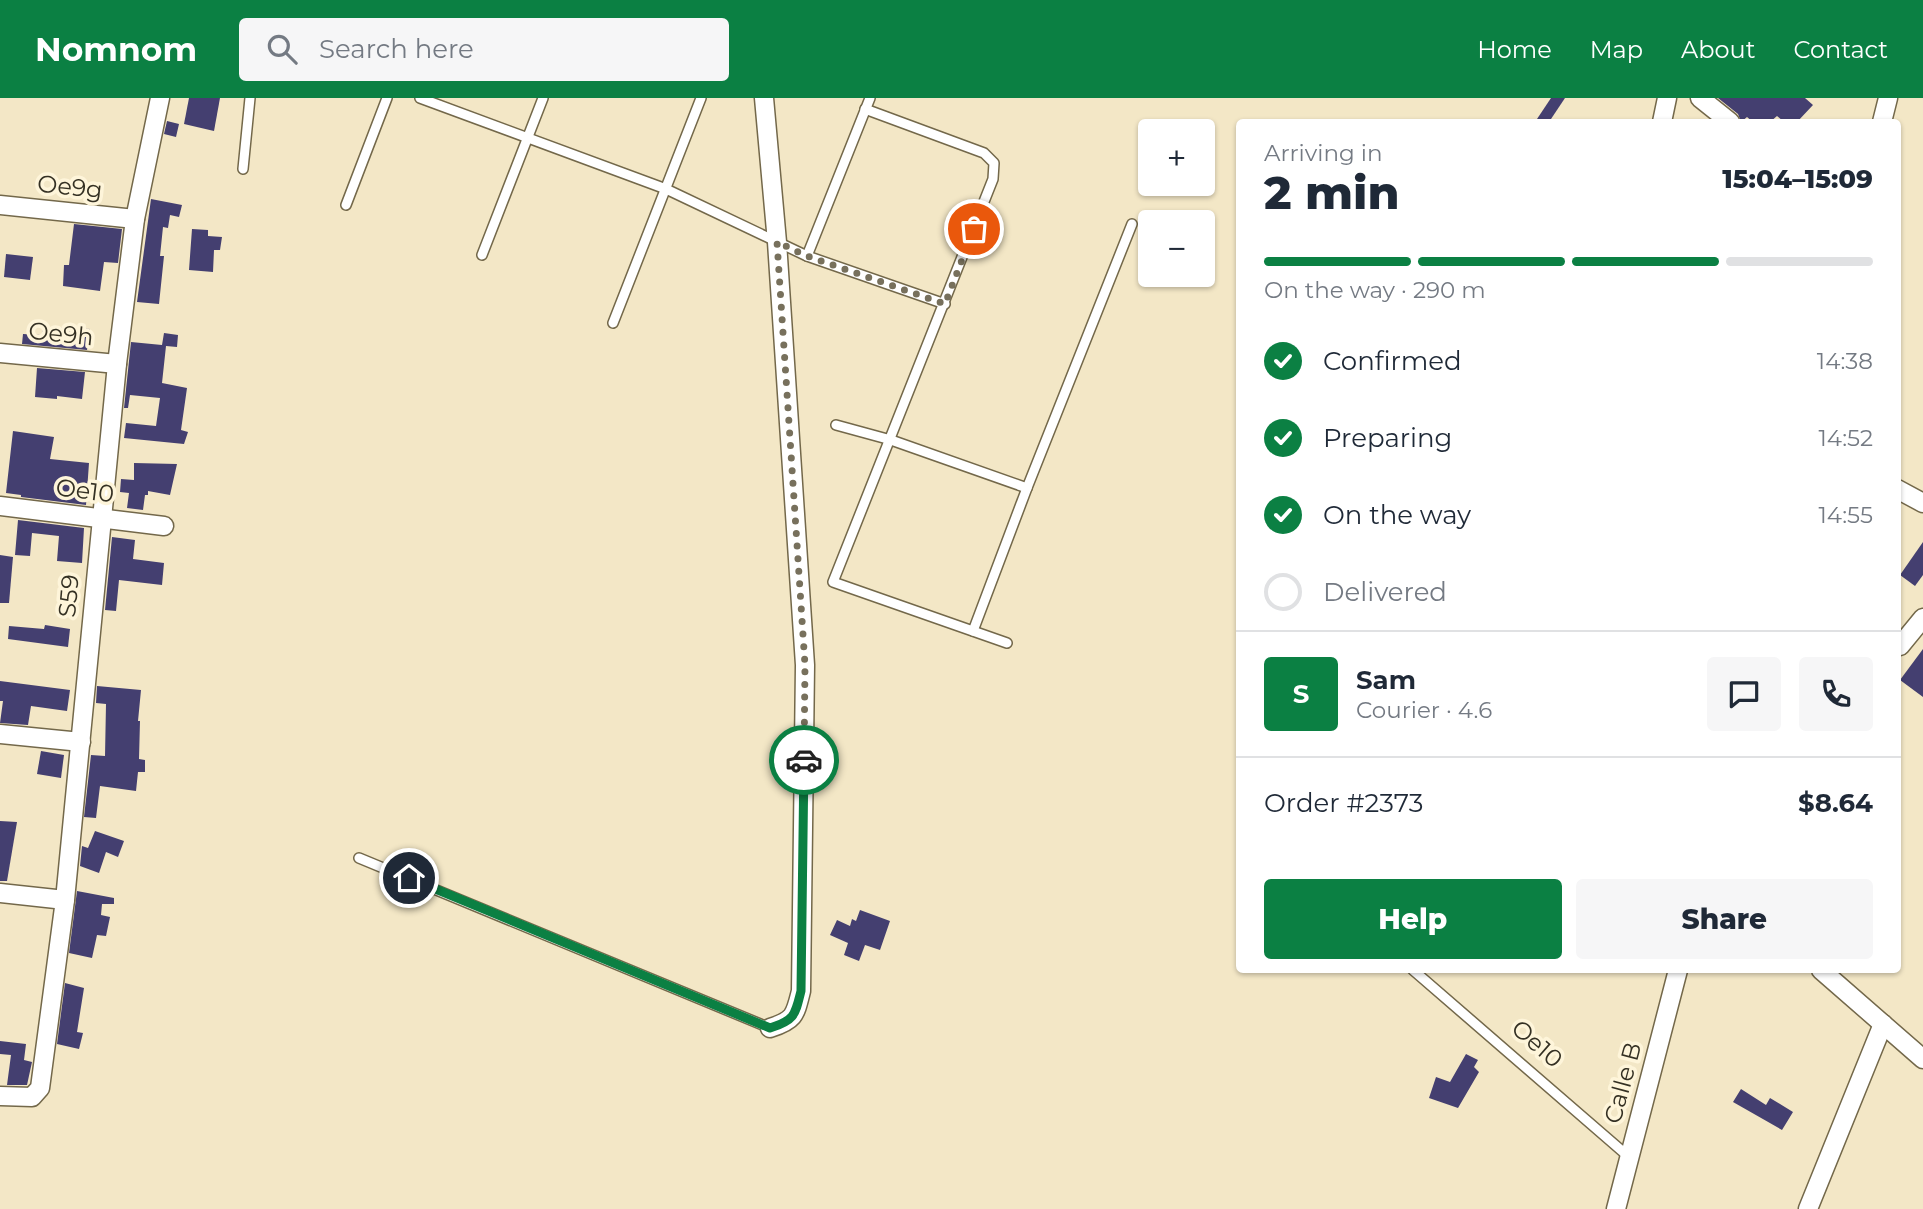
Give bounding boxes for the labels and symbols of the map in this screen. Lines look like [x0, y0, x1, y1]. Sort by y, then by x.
street label: Oe9g [36, 169, 104, 204]
pin [944, 199, 1004, 259]
street label: Oe9h [27, 316, 95, 351]
street label: Oe10 [54, 473, 116, 508]
street label: S59 [52, 573, 85, 619]
courier [769, 725, 839, 795]
pin [379, 848, 439, 908]
street label: Oe10 [1506, 1013, 1569, 1074]
street label: Calle B [1598, 1039, 1647, 1127]

